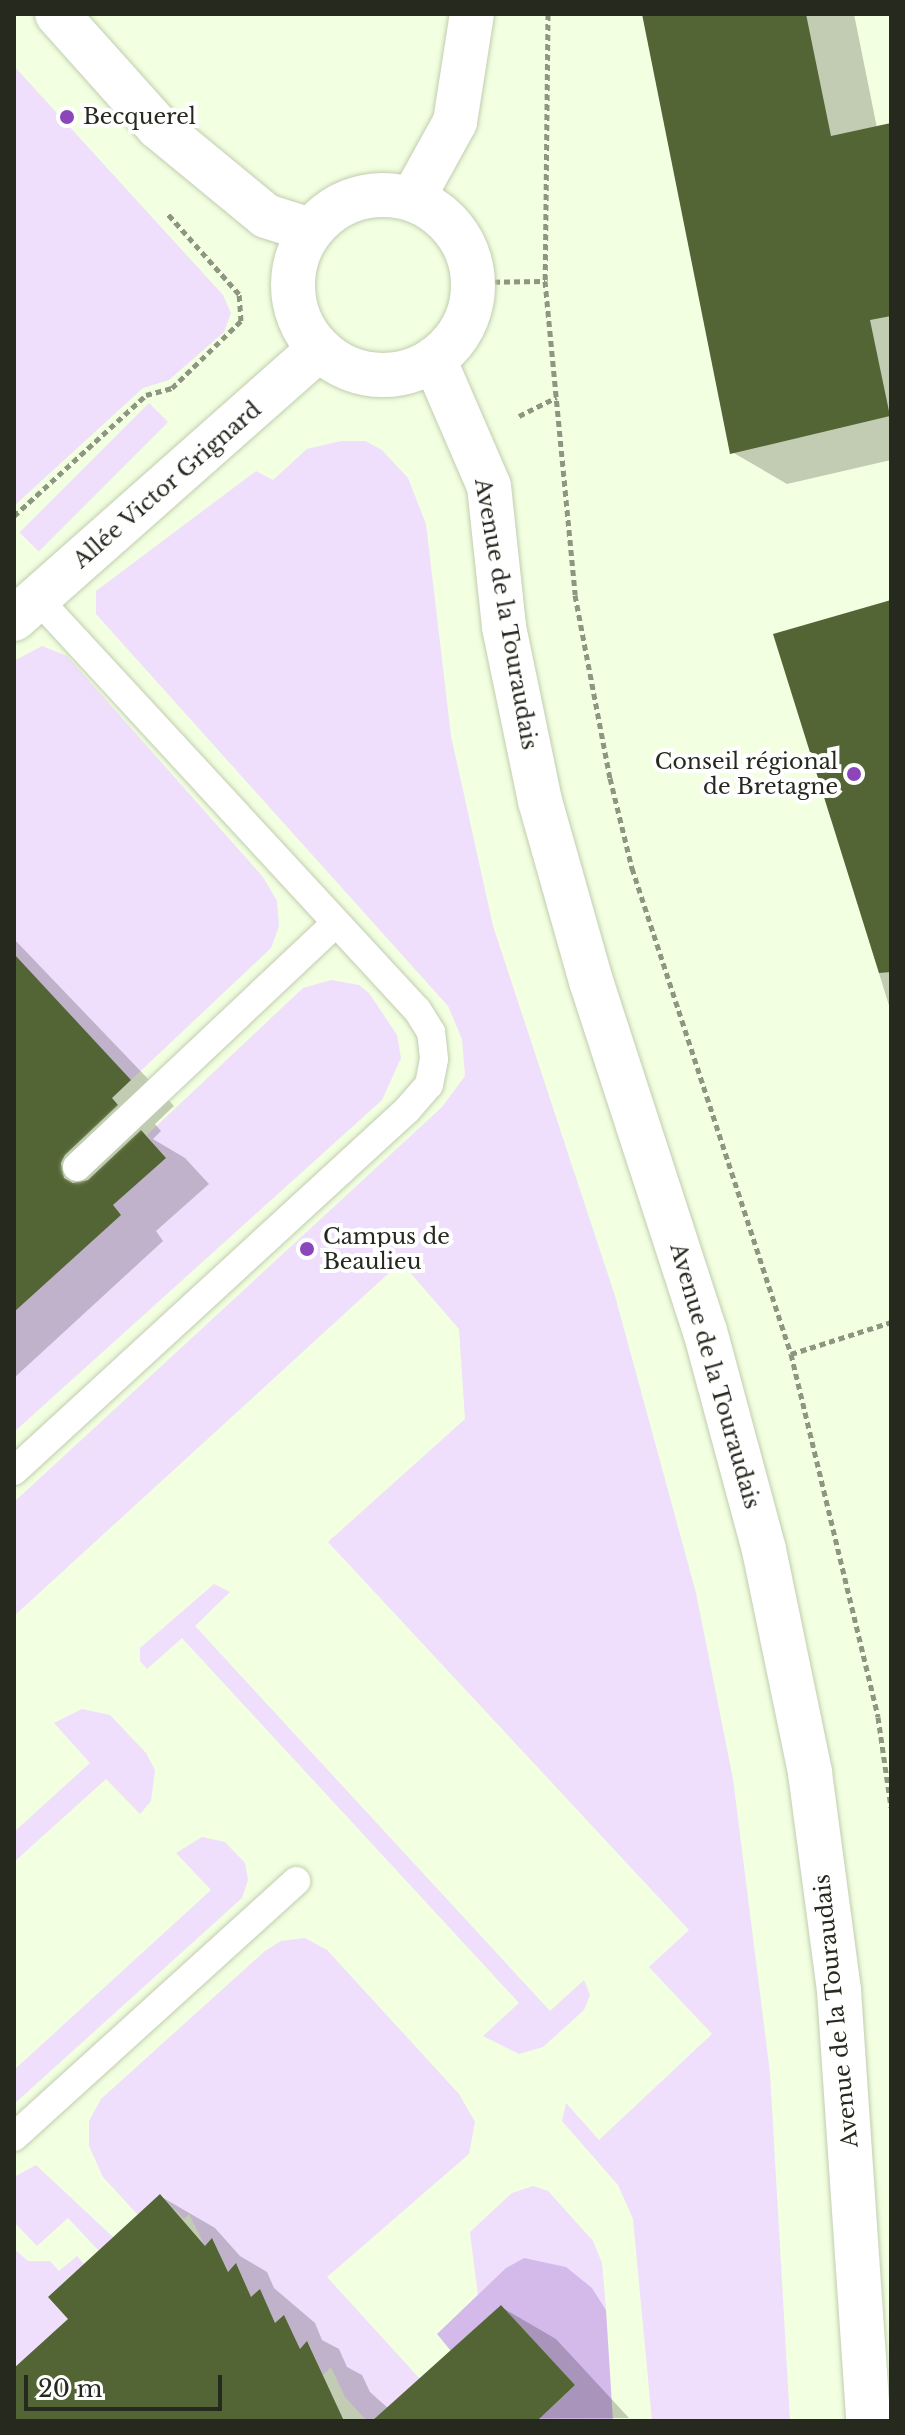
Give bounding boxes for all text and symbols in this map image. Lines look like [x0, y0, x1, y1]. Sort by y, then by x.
place label: Becquerel [83, 104, 196, 130]
marker: Becquerel [58, 108, 76, 126]
street label: Allée Victor Grignard [67, 396, 267, 574]
street label: Avenue de la Touraudais [469, 476, 543, 752]
place label: Conseil régional de Bretagne [655, 748, 838, 800]
marker: Conseil régional de Bretagne [845, 765, 863, 783]
place label: Campus de Beaulieu [323, 1223, 450, 1274]
marker: Campus de Beaulieu [298, 1240, 316, 1258]
street label: Avenue de la Touraudais [664, 1240, 766, 1512]
street label: Avenue de la Touraudais [808, 1872, 864, 2150]
scale bar [28, 2359, 226, 2409]
text: 20 m [38, 2374, 103, 2403]

